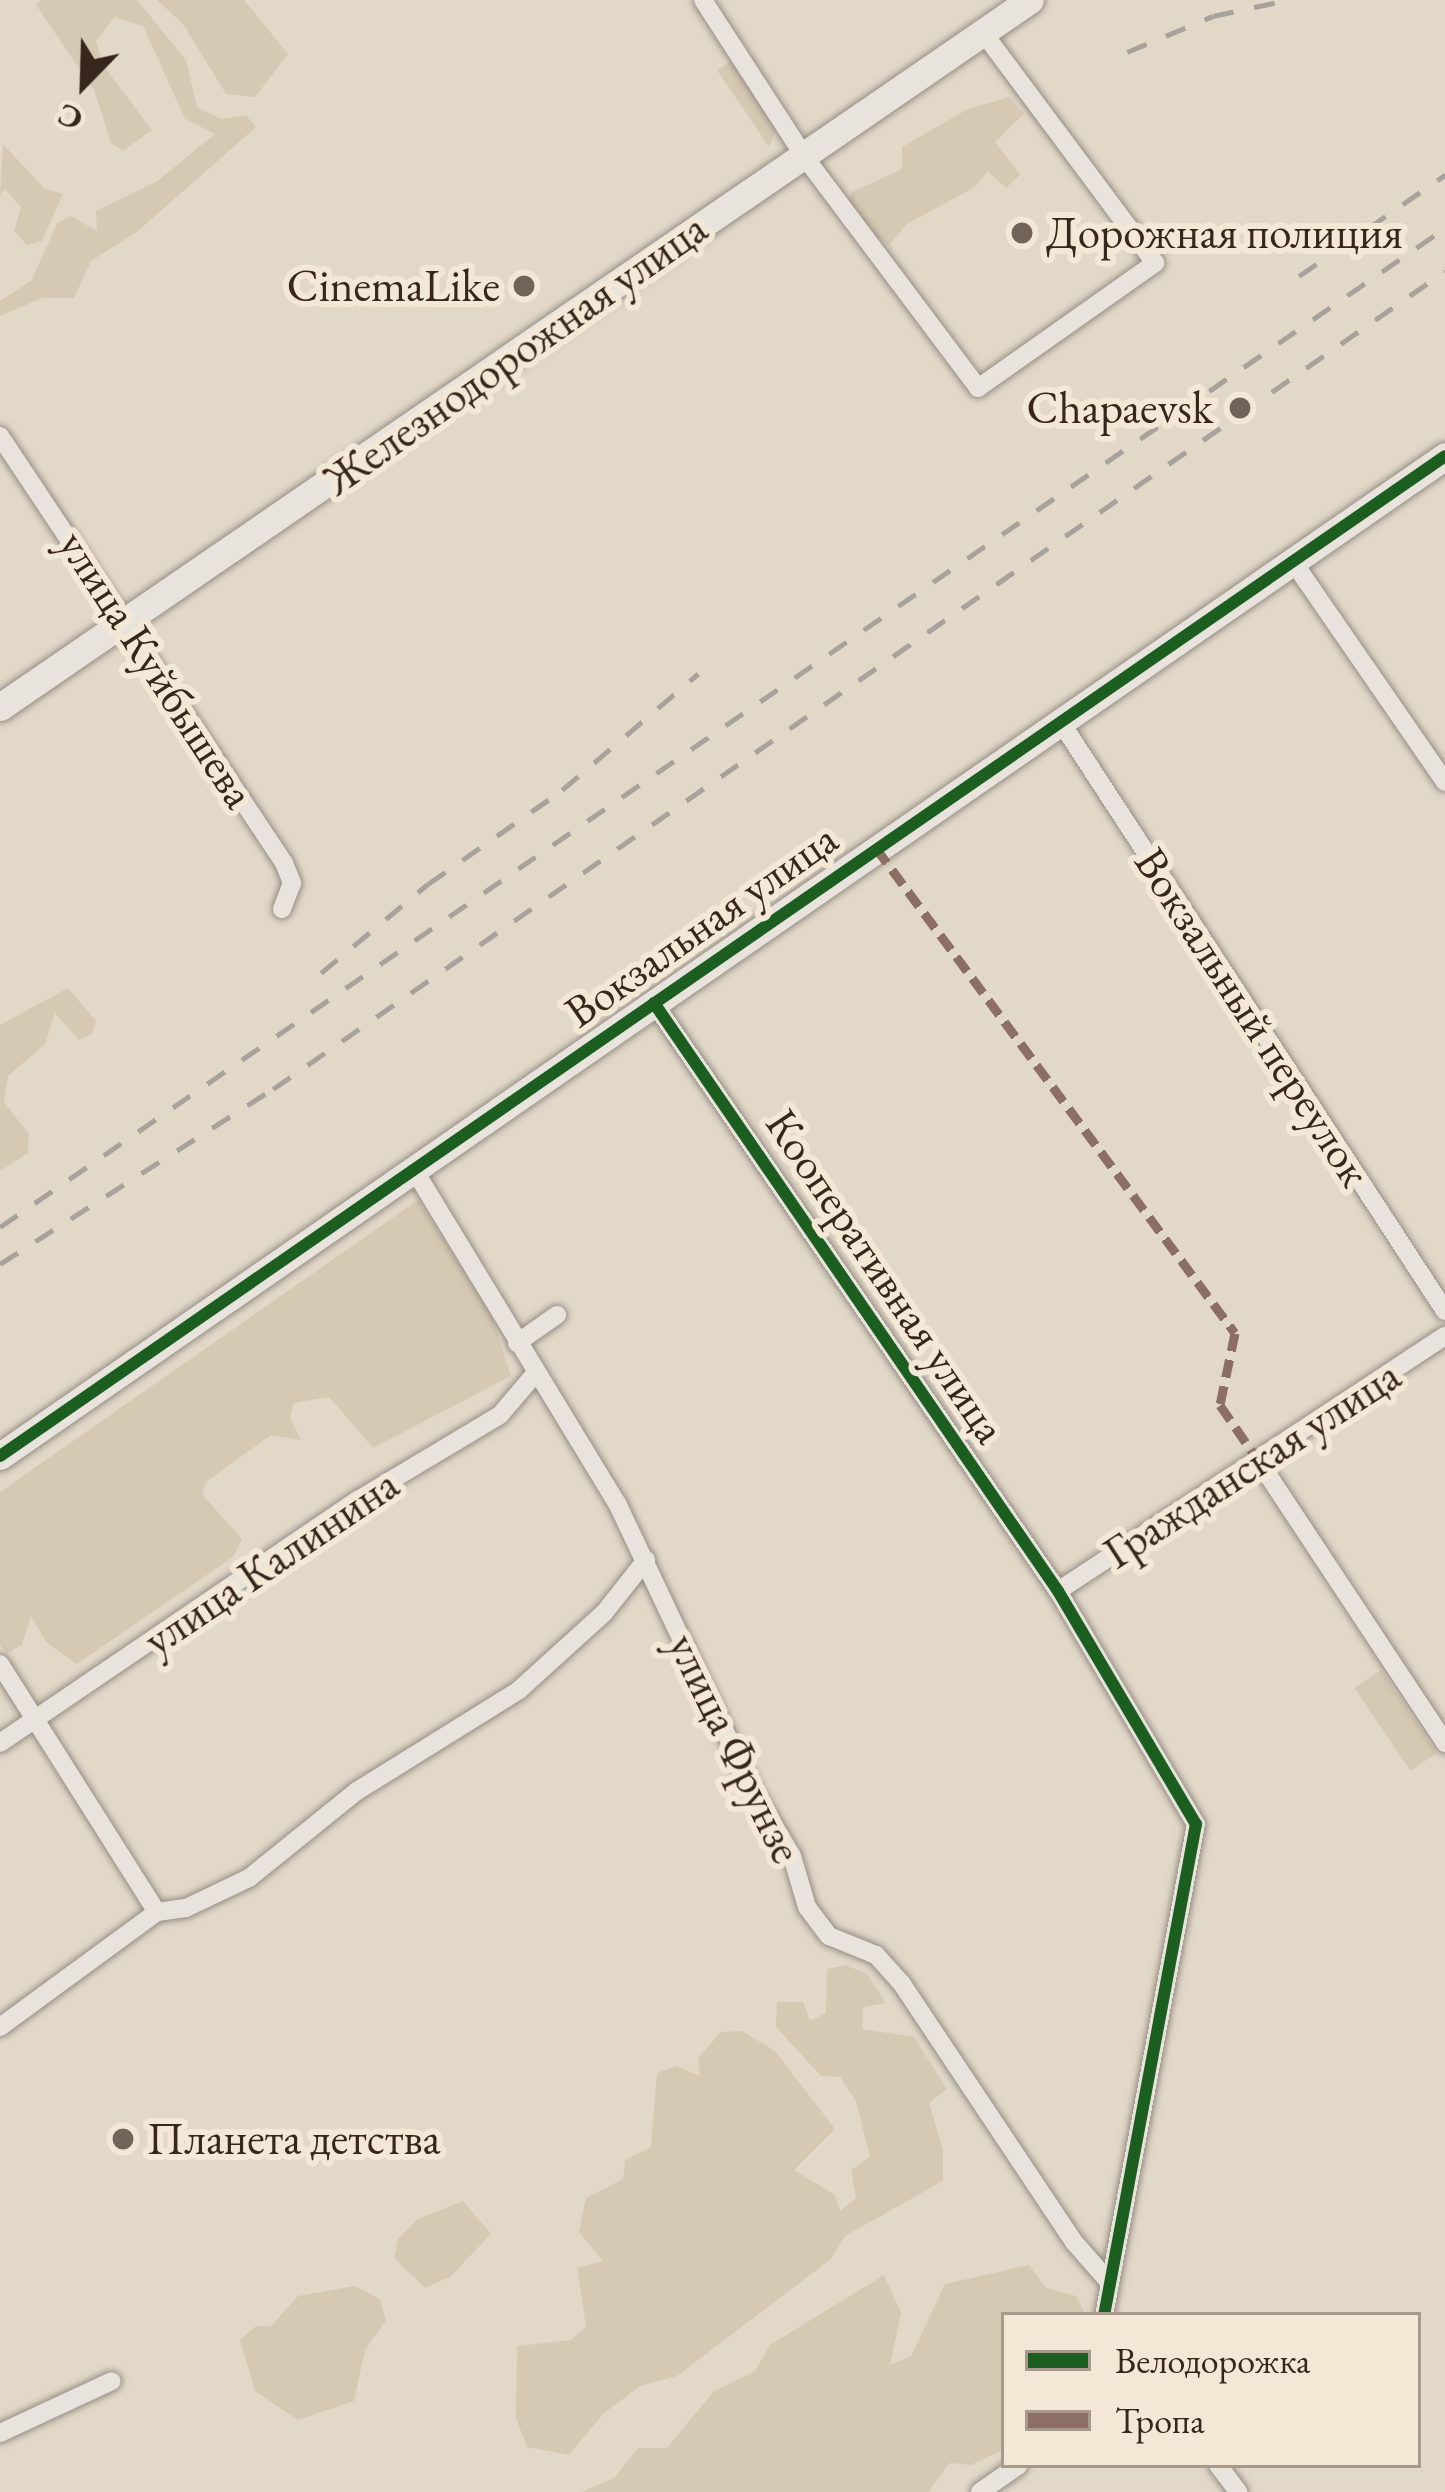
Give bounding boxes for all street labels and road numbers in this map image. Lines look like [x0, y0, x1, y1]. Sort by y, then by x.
street label: Железнодорожная улица [313, 201, 717, 507]
street label: улица Куйбышева [47, 520, 267, 818]
street label: Вокзальная улица [555, 811, 847, 1039]
street label: Вокзальный переулок [1123, 838, 1383, 1196]
street label: Кооперативная улица [754, 1099, 1018, 1453]
street label: Гражданская улица [1094, 1348, 1410, 1580]
street label: улица Калинина [133, 1457, 409, 1667]
street label: улица Фрунзе [656, 1624, 814, 1872]

